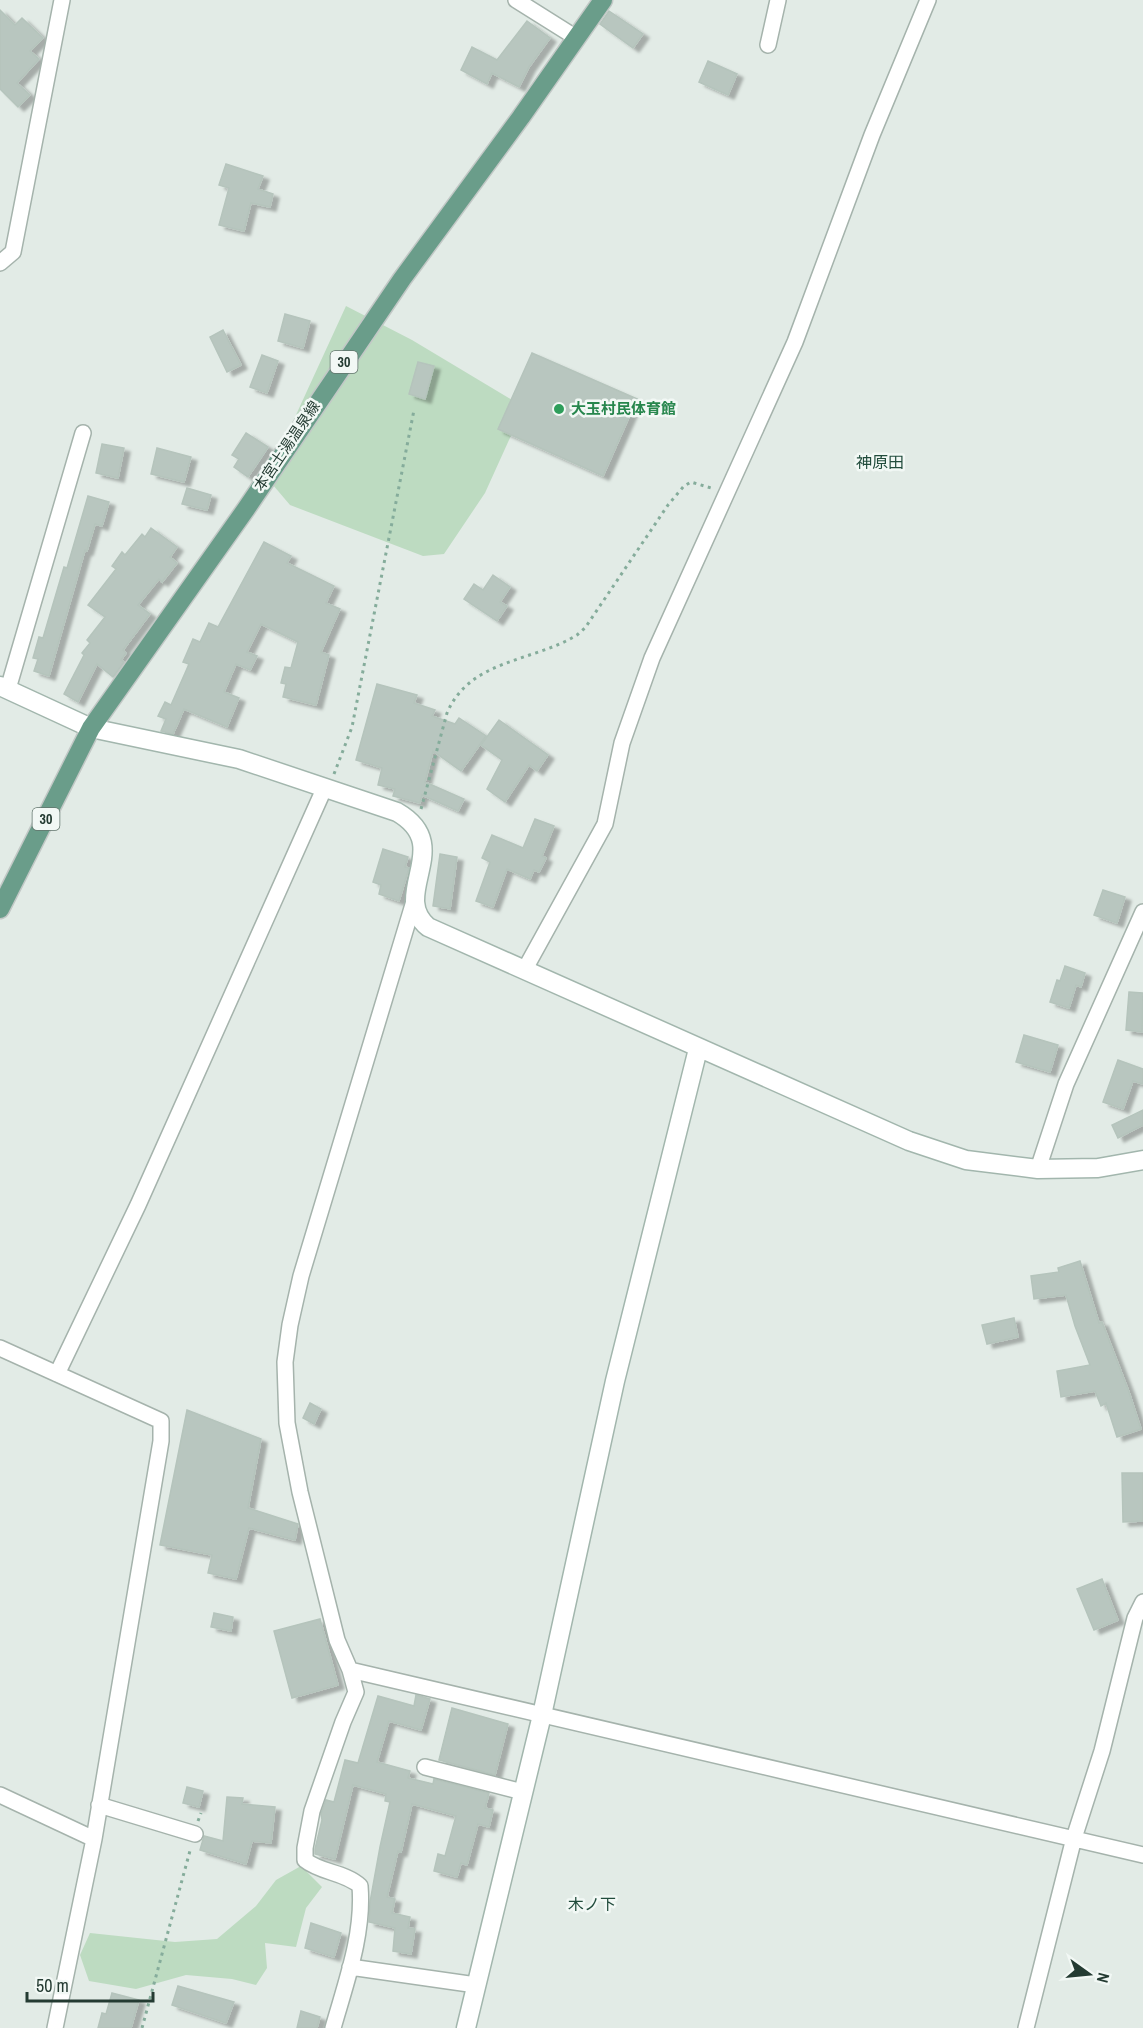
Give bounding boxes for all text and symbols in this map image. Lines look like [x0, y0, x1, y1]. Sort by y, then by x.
road number: 30 [330, 351, 358, 373]
street label: 本宮土湯温泉線 [249, 396, 325, 495]
place label: 大玉村民体育館 [571, 398, 676, 419]
marker: 大玉村民体育館 [552, 402, 566, 416]
district label: 神原田 [856, 451, 904, 473]
road number: 30 [32, 808, 60, 830]
district label: 木ノ下 [568, 1893, 616, 1915]
north arrow [1059, 1944, 1119, 2004]
scale bar [27, 1965, 153, 2003]
text: N [1092, 1970, 1115, 1985]
text: 50 m [36, 1973, 69, 1998]

